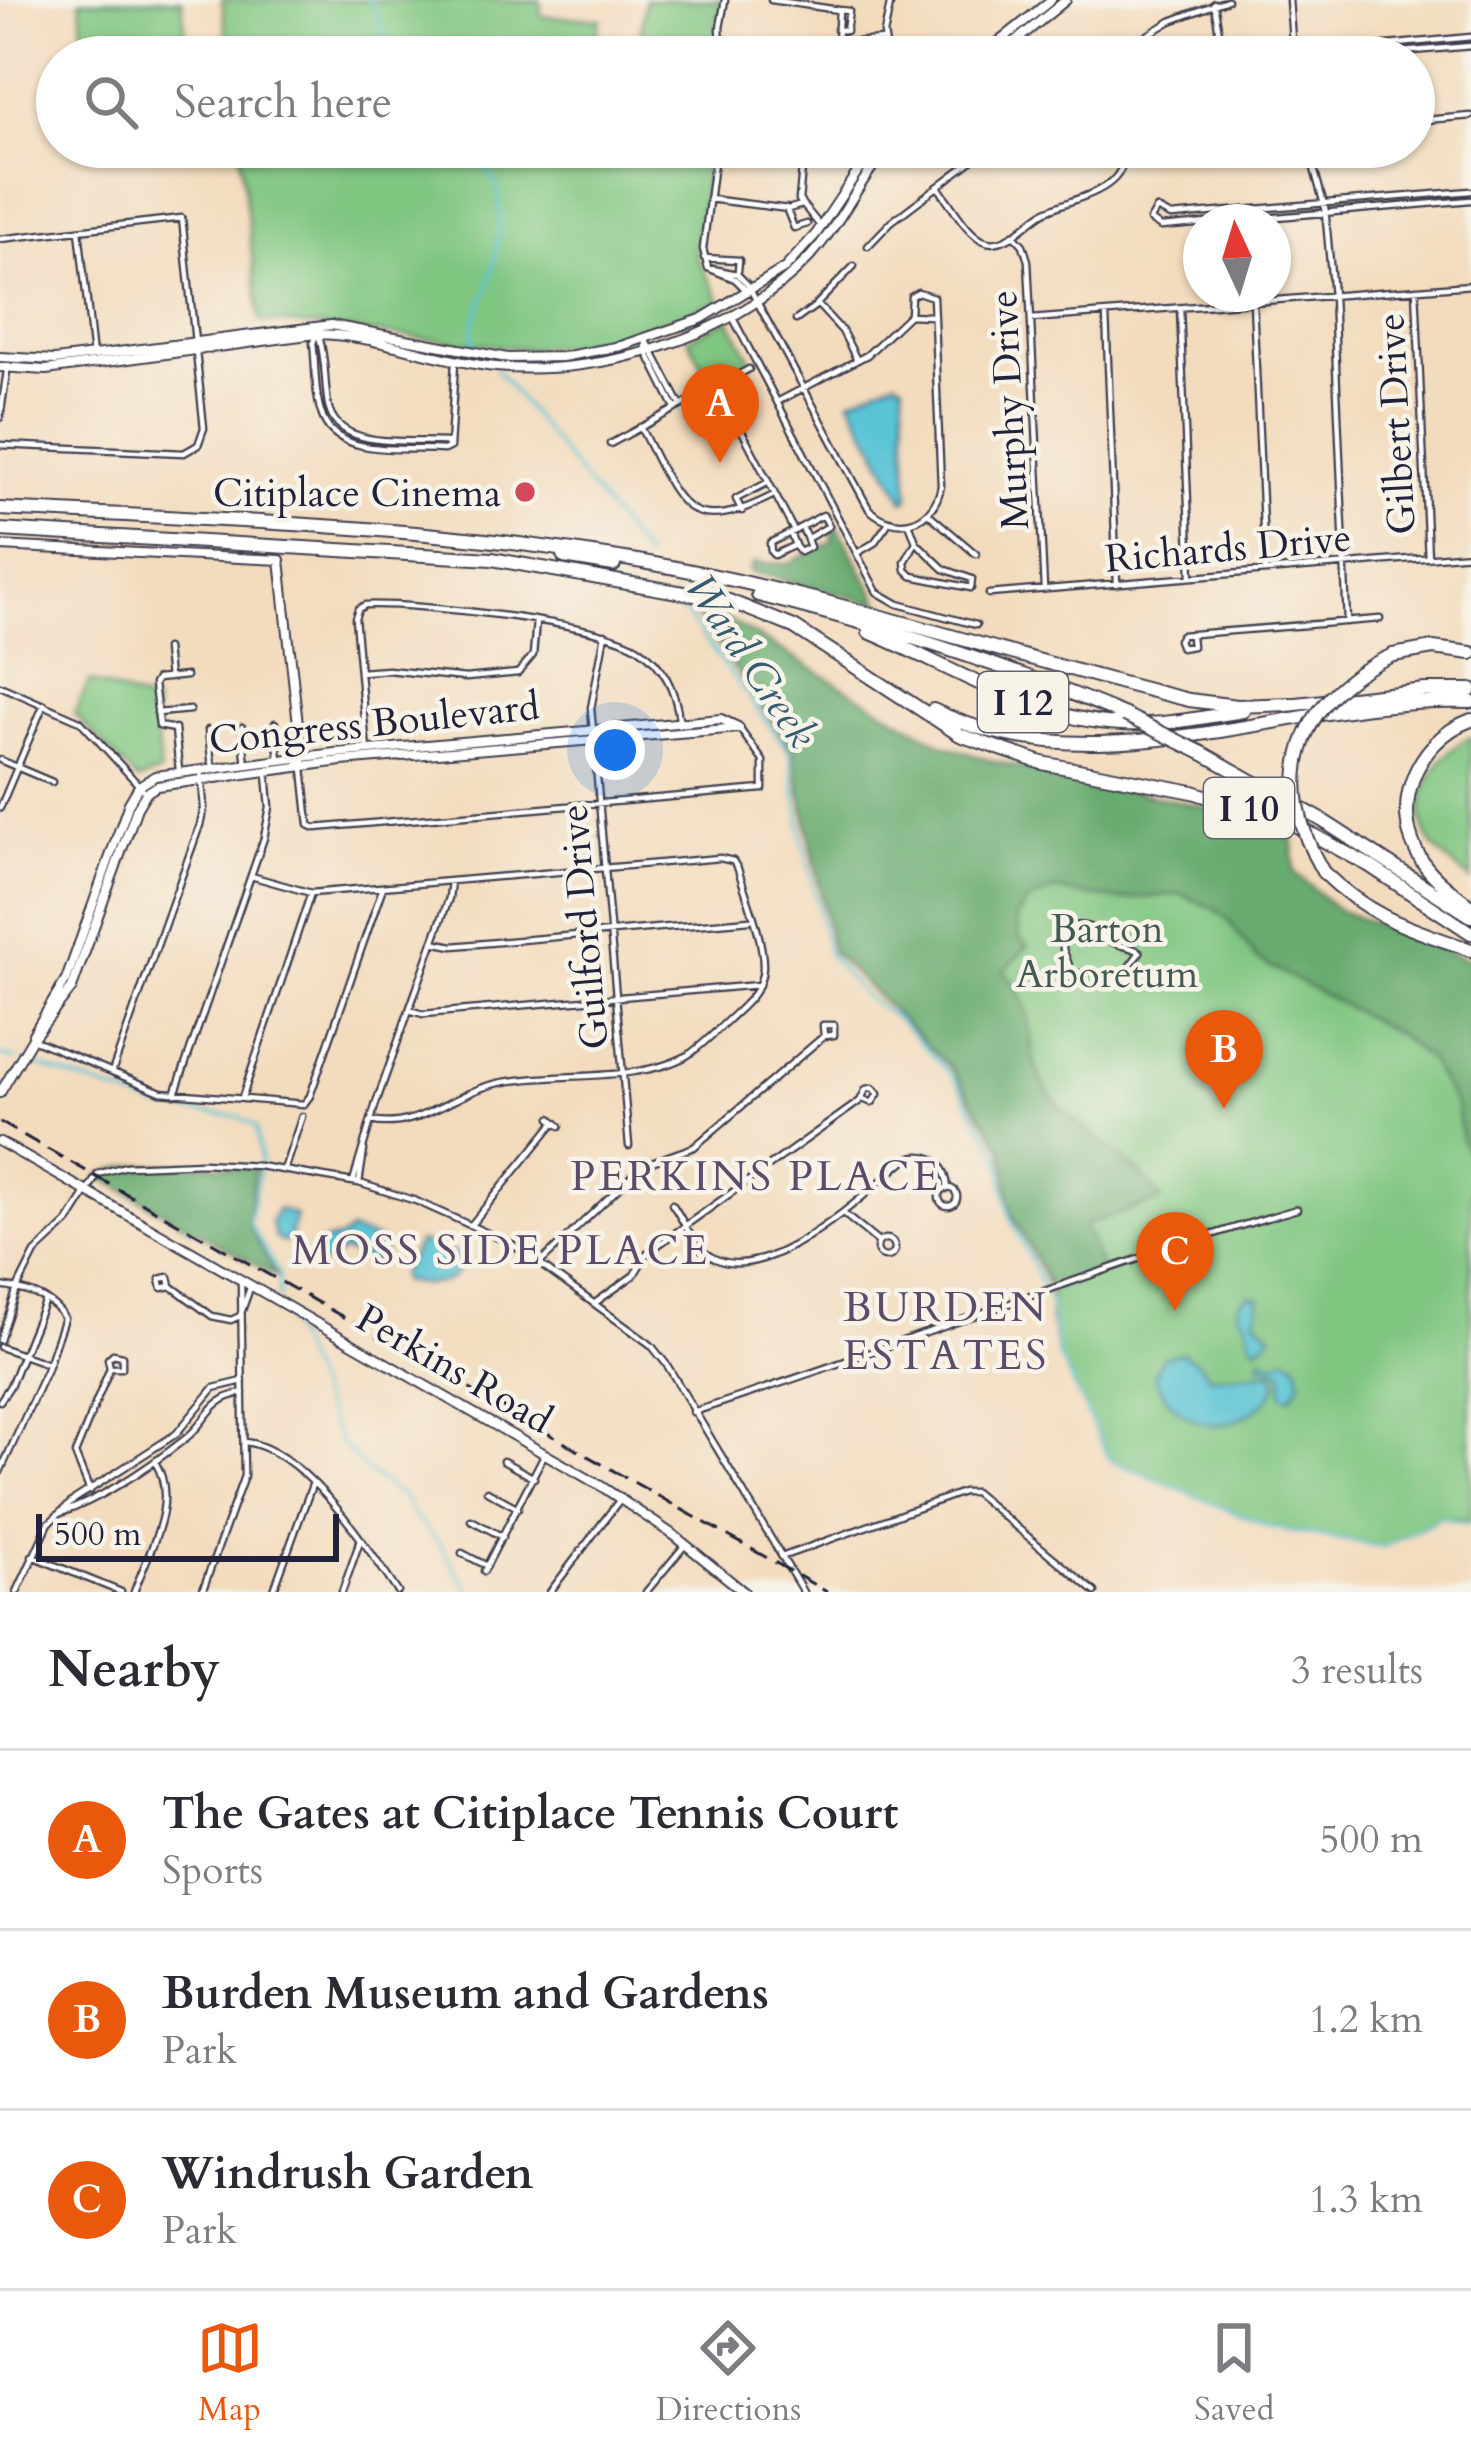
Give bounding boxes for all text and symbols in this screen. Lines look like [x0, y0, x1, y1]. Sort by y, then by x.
search box [36, 36, 1435, 168]
icon: search [78, 69, 144, 135]
text: Search here [174, 72, 392, 133]
north arrow [1183, 204, 1291, 312]
street label: Murphy Drive [977, 289, 1042, 531]
street label: Gilbert Drive [1364, 312, 1429, 536]
pin: A [681, 364, 759, 463]
place label: Citiplace Cinema [213, 467, 501, 520]
marker: Citiplace Cinema [512, 479, 538, 505]
street label: Richards Drive [1103, 511, 1353, 586]
water label: Ward Creek [671, 562, 830, 760]
road number: I 12 [978, 672, 1068, 732]
street label: Congress Boulevard [206, 680, 542, 767]
your location [585, 720, 645, 780]
road number: I 10 [1204, 778, 1294, 838]
street label: Guilford Drive [547, 802, 622, 1052]
park label: Barton Arboretum [1016, 903, 1198, 1001]
pin: B [1185, 1010, 1263, 1109]
district label: PERKINS PLACE [571, 1148, 941, 1205]
pin: C [1136, 1212, 1214, 1311]
district label: MOSS SIDE PLACE [291, 1222, 711, 1279]
district label: BURDEN ESTATES [843, 1279, 1049, 1384]
street label: Perkins Road [347, 1292, 562, 1447]
scale bar [36, 1508, 339, 1561]
text: 500 m [54, 1512, 141, 1557]
text: Nearby [48, 1635, 220, 1705]
text: 3 results [1291, 1644, 1423, 1697]
text: The Gates at Citiplace Tennis Court [162, 1783, 898, 1844]
text: A [72, 1813, 102, 1866]
text: 500 m [1320, 1813, 1423, 1866]
text: Sports [162, 1844, 263, 1897]
text: Burden Museum and Gardens [162, 1963, 769, 2024]
text: B [73, 1993, 101, 2046]
text: 1.2 km [1309, 1993, 1423, 2046]
text: Park [162, 2024, 237, 2077]
text: Windrush Garden [162, 2143, 533, 2204]
text: C [72, 2173, 102, 2226]
text: 1.3 km [1309, 2173, 1423, 2226]
text: Park [162, 2204, 237, 2257]
tab: Map [197, 2315, 263, 2432]
tab: Directions [656, 2315, 801, 2432]
tab: Saved [1194, 2315, 1274, 2432]

